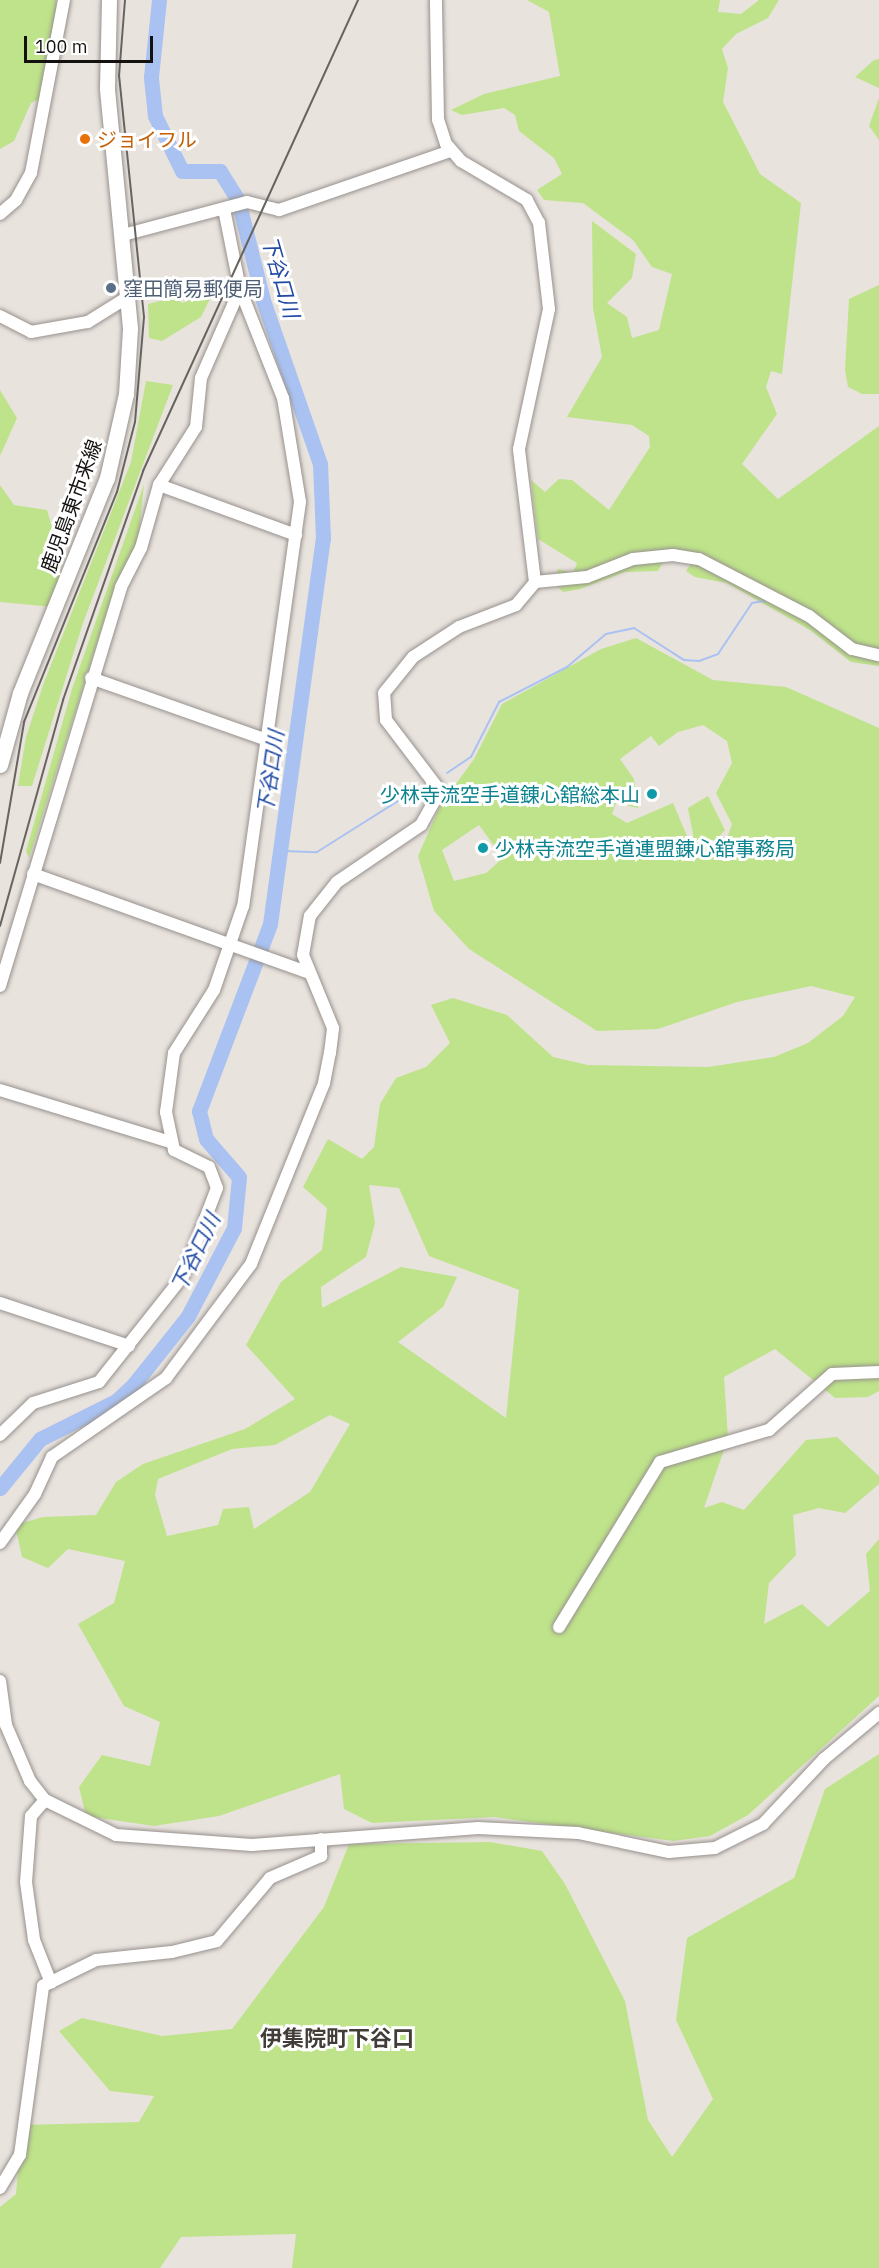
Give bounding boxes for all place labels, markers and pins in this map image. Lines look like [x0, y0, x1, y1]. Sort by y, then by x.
place label: ジョイフル [97, 127, 197, 151]
marker: ジョイフル [78, 132, 92, 146]
place label: 窪田簡易郵便局 [123, 276, 263, 300]
marker: 窪田簡易郵便局 [104, 281, 118, 295]
place label: 少林寺流空手道錬心舘総本山 [380, 782, 640, 806]
marker: 少林寺流空手道錬心舘総本山 [645, 787, 659, 801]
place label: 少林寺流空手道連盟錬心舘事務局 [495, 836, 795, 860]
marker: 少林寺流空手道連盟錬心舘事務局 [476, 841, 490, 855]

